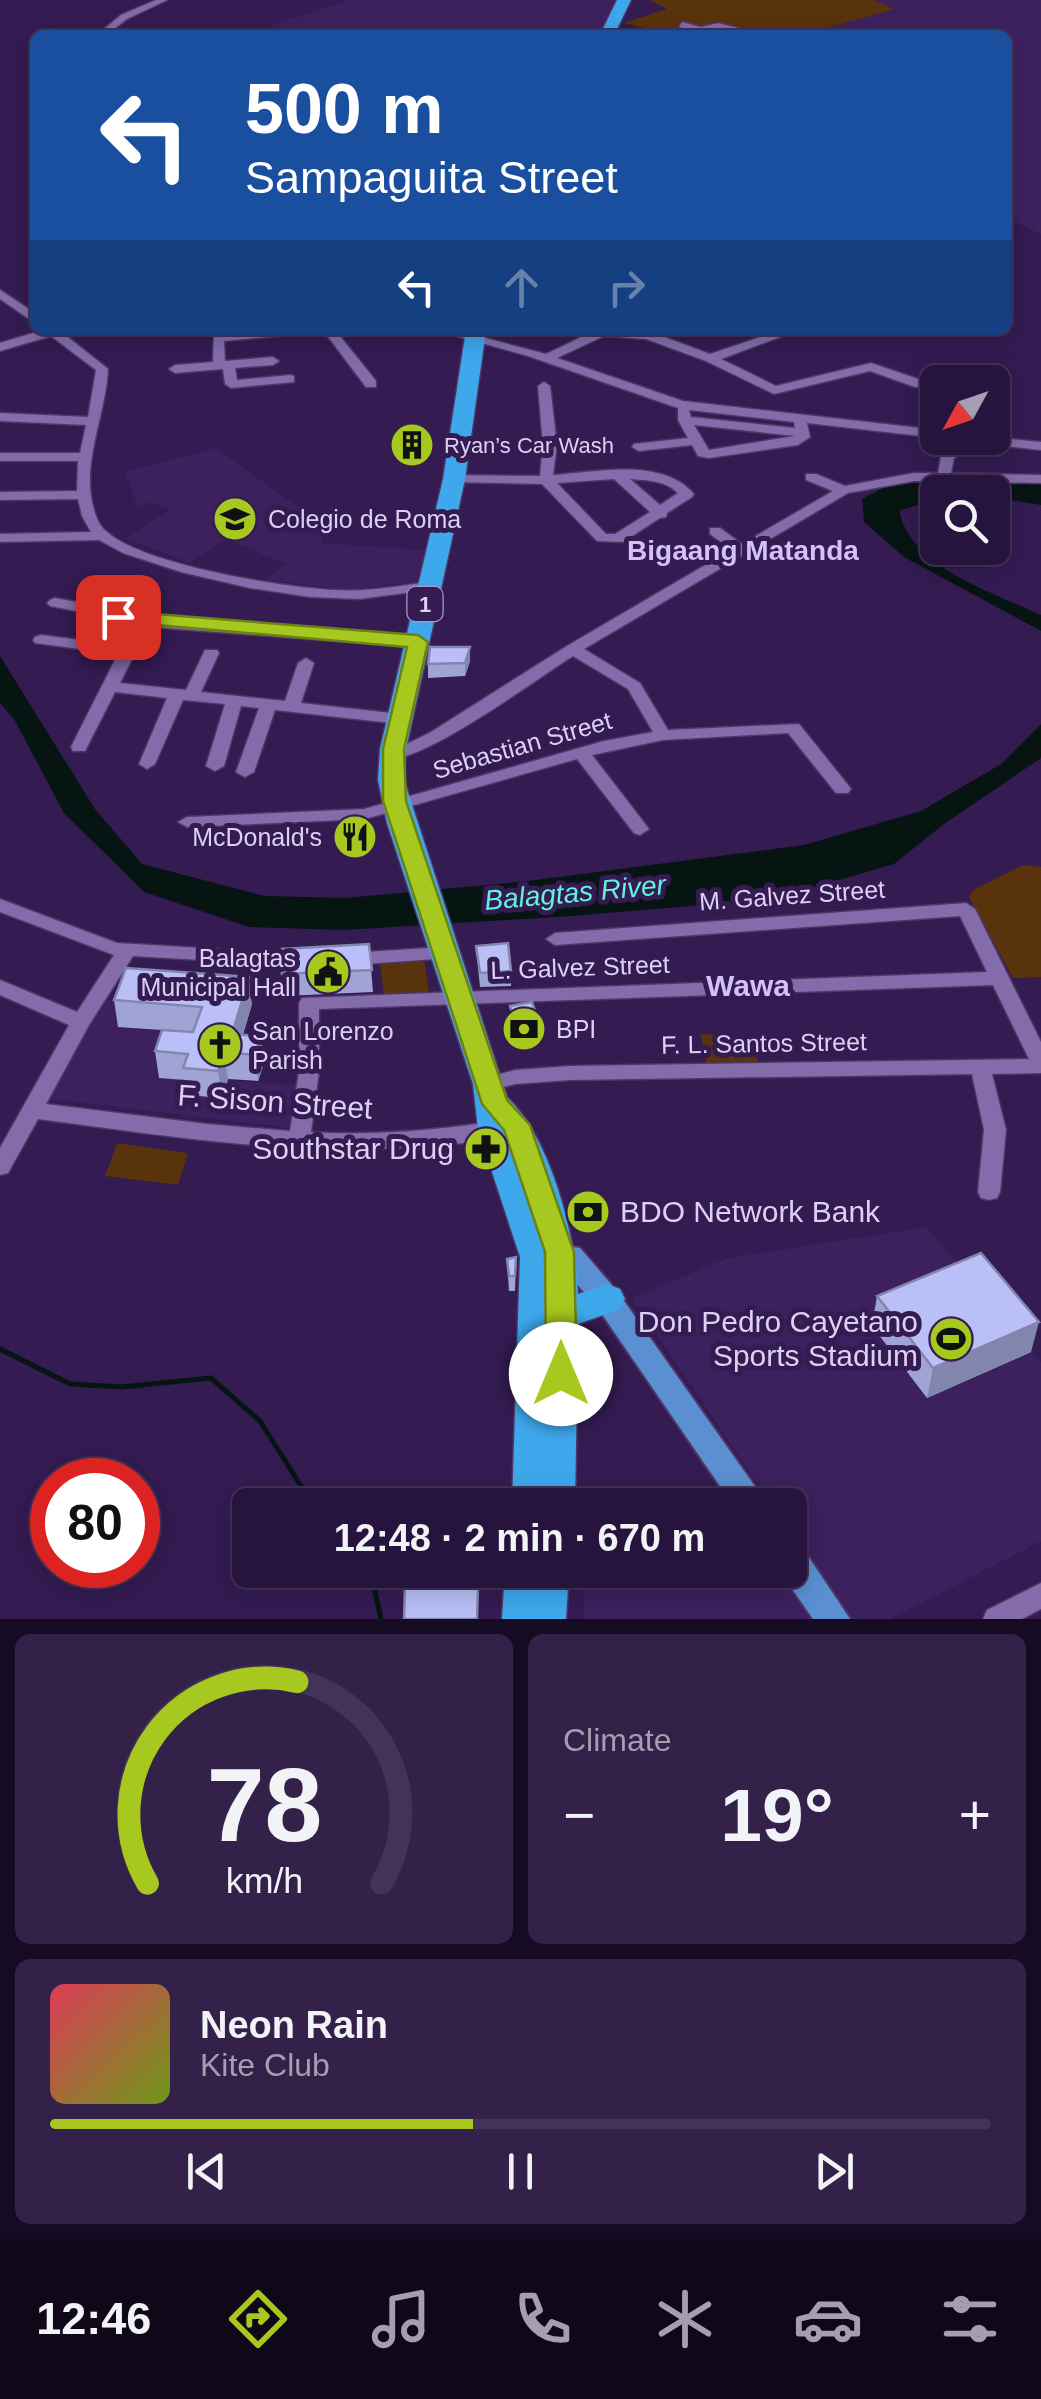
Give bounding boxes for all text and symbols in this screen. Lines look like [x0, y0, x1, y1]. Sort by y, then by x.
icon: left [80, 70, 210, 200]
text: 500 m [245, 70, 443, 148]
text: Sampaguita Street [245, 152, 618, 203]
icon: left [389, 260, 444, 315]
icon: ahead [494, 260, 549, 315]
icon: right [599, 260, 654, 315]
north arrow [920, 365, 1010, 455]
map controls [920, 365, 1010, 565]
building icon: Ryan’s Car Wash [389, 422, 435, 468]
place label: Ryan’s Car Wash [444, 433, 614, 458]
button: search [920, 475, 1010, 565]
school or university icon: Colegio de Roma [212, 496, 258, 542]
place label: Colegio de Roma [268, 505, 461, 533]
district label: Bigaang Matanda [627, 535, 859, 566]
pin [76, 575, 161, 660]
road number: 1 [408, 587, 442, 621]
icon: arrive [91, 590, 146, 645]
street label: Sebastian Street [429, 706, 615, 784]
restaurant icon: McDonald's [332, 814, 378, 860]
place label: McDonald's [192, 823, 322, 851]
water label: Balagtas River [483, 869, 669, 916]
street label: M. Galvez Street [698, 875, 886, 915]
place label: Balagtas Municipal Hall [140, 944, 296, 1001]
public building icon: Balagtas Municipal Hall [305, 949, 351, 995]
street label: L. Galvez Street [490, 950, 670, 984]
district label: Wawa [706, 969, 790, 1002]
bank icon: BPI [501, 1006, 547, 1052]
place label: BPI [556, 1015, 596, 1043]
place label: San Lorenzo Parish [252, 1017, 394, 1074]
church icon: San Lorenzo Parish [197, 1022, 243, 1068]
street label: F. L. Santos Street [661, 1027, 867, 1059]
street label: F. Sison Street [177, 1078, 374, 1125]
pharmacy icon: Southstar Drug [463, 1126, 509, 1172]
place label: Southstar Drug [252, 1132, 454, 1165]
bank icon: BDO Network Bank [565, 1189, 611, 1235]
place label: BDO Network Bank [620, 1195, 881, 1228]
place label: Don Pedro Cayetano Sports Stadium [638, 1305, 918, 1372]
sports icon: Don Pedro Cayetano Sports Stadium [928, 1316, 974, 1362]
position arrow [509, 1322, 613, 1426]
speed limit sign: 80 [30, 1458, 160, 1588]
text: 12:48 · 2 min · 670 m [334, 1517, 705, 1559]
text: Climate [563, 1722, 671, 1758]
text: 78 [206, 1747, 322, 1863]
text: 19° [720, 1773, 834, 1857]
text: − [563, 1784, 595, 1846]
text: + [959, 1784, 991, 1846]
text: km/h [225, 1861, 303, 1901]
text: Neon Rain [200, 2004, 388, 2046]
text: Kite Club [200, 2047, 330, 2083]
icon: previous [179, 2144, 234, 2199]
icon: pause [493, 2144, 548, 2199]
icon: next [807, 2144, 862, 2199]
icon: directions [223, 2284, 293, 2354]
icon: music [366, 2284, 436, 2354]
icon: phone [508, 2284, 578, 2354]
icon: climate [650, 2284, 720, 2354]
icon: car [793, 2284, 863, 2354]
icon: filters [935, 2284, 1005, 2354]
text: 12:46 [36, 2293, 151, 2344]

